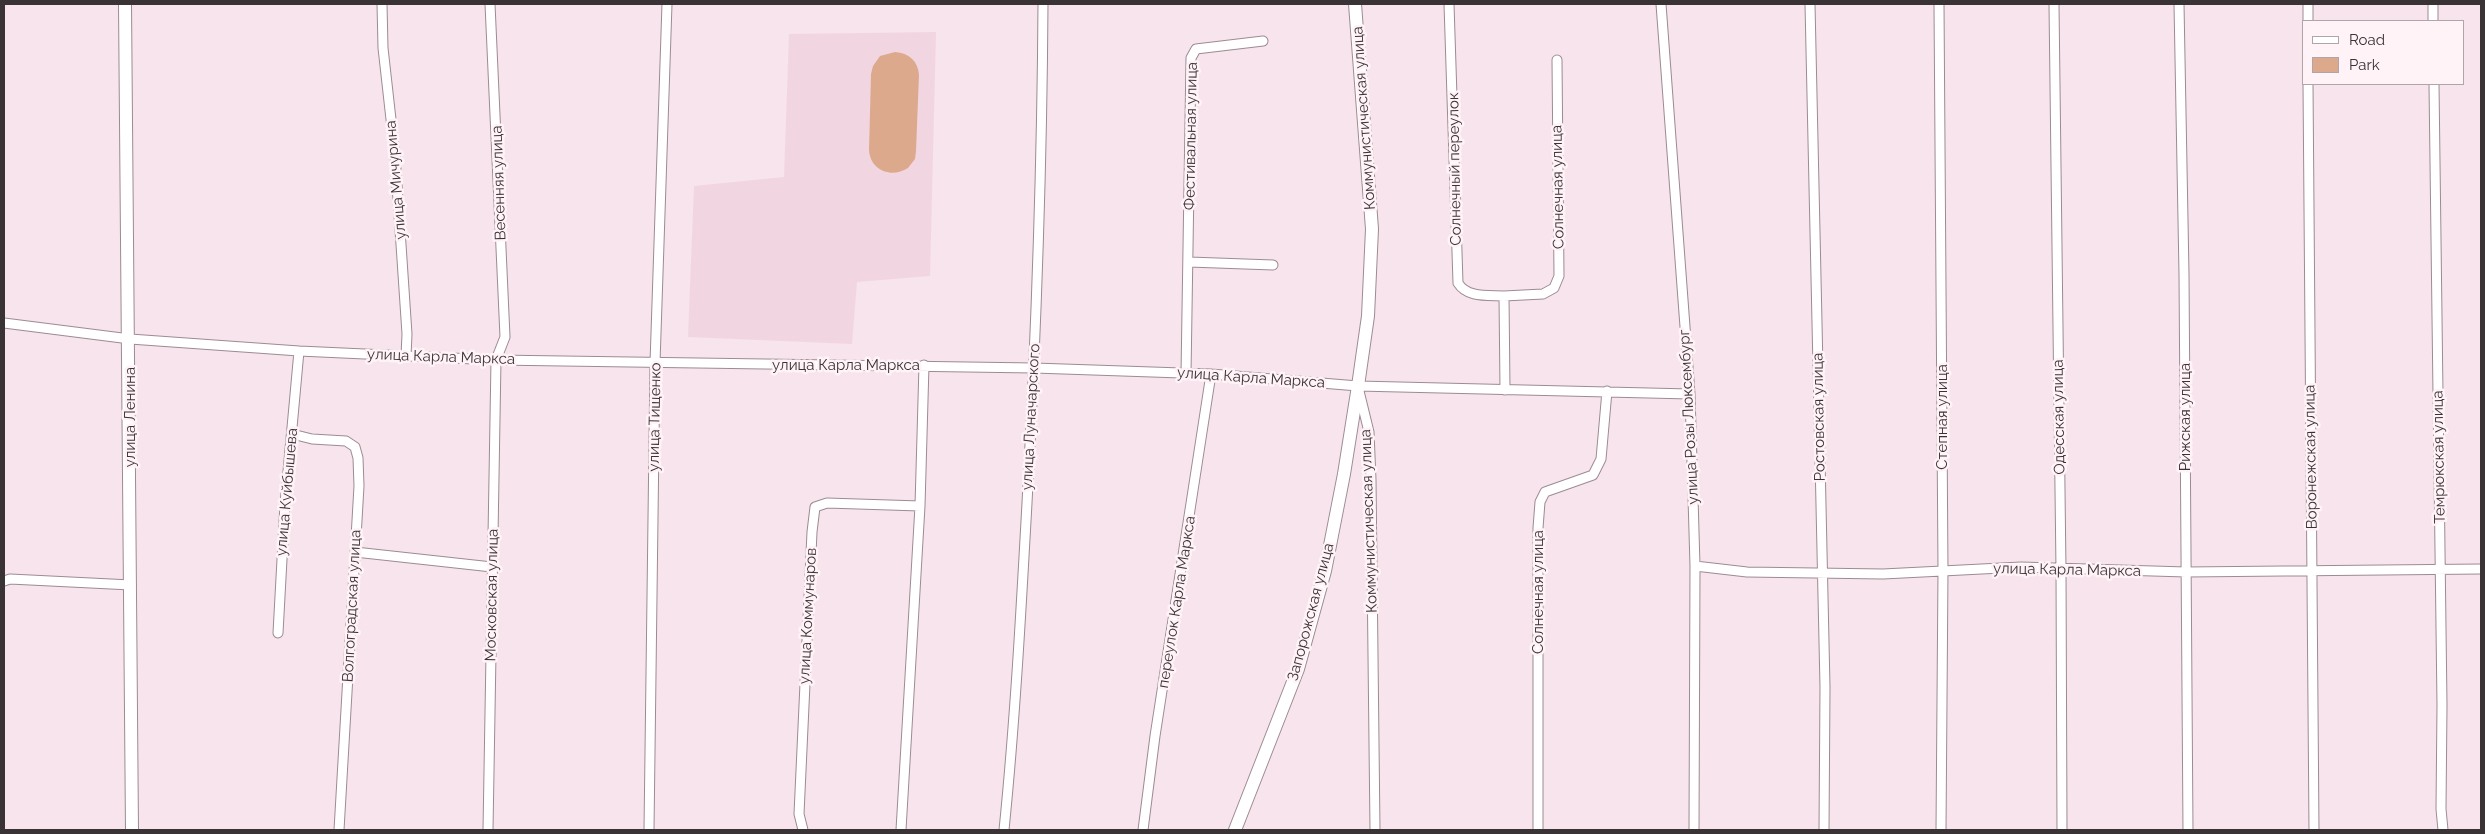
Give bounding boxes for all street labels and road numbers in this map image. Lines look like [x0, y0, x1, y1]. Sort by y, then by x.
street label: Коммунистическая улица [1349, 26, 1379, 210]
street label: Фестивальная улица [1181, 62, 1201, 210]
street label: Солнечный переулок [1445, 92, 1465, 246]
street label: улица Мичурина [382, 120, 410, 240]
street label: Весенняя улица [488, 125, 510, 241]
street label: Солнечная улица [1548, 125, 1568, 249]
street label: улица Розы Люксембург [1675, 329, 1703, 505]
street label: улица Луначарского [1018, 343, 1044, 491]
street label: улица Карла Маркса [367, 345, 515, 369]
street label: Ростовская улица [1809, 352, 1829, 482]
street label: улица Карла Маркса [772, 356, 920, 374]
street label: Одесская улица [2049, 359, 2069, 475]
street label: улица Тищенко [645, 362, 665, 472]
street label: Рижская улица [2176, 363, 2194, 471]
street label: улица Карла Маркса [1177, 364, 1325, 392]
street label: Степная улица [1933, 364, 1951, 470]
street label: улица Ленина [121, 367, 139, 467]
street label: Воронежская улица [2301, 385, 2321, 529]
street label: Темрюкская улица [2429, 390, 2449, 524]
street label: улица Куйбышева [272, 427, 302, 557]
street label: Коммунистическая улица [1357, 429, 1381, 613]
street label: переулок Карла Маркса [1154, 515, 1200, 689]
street label: Московская улица [482, 528, 502, 662]
street label: Волгоградская улица [339, 529, 365, 683]
street label: Солнечная улица [1529, 530, 1547, 654]
street label: Запорожская улица [1284, 541, 1338, 683]
street label: улица Коммунаров [795, 547, 821, 685]
street label: улица Карла Маркса [1993, 560, 2141, 580]

